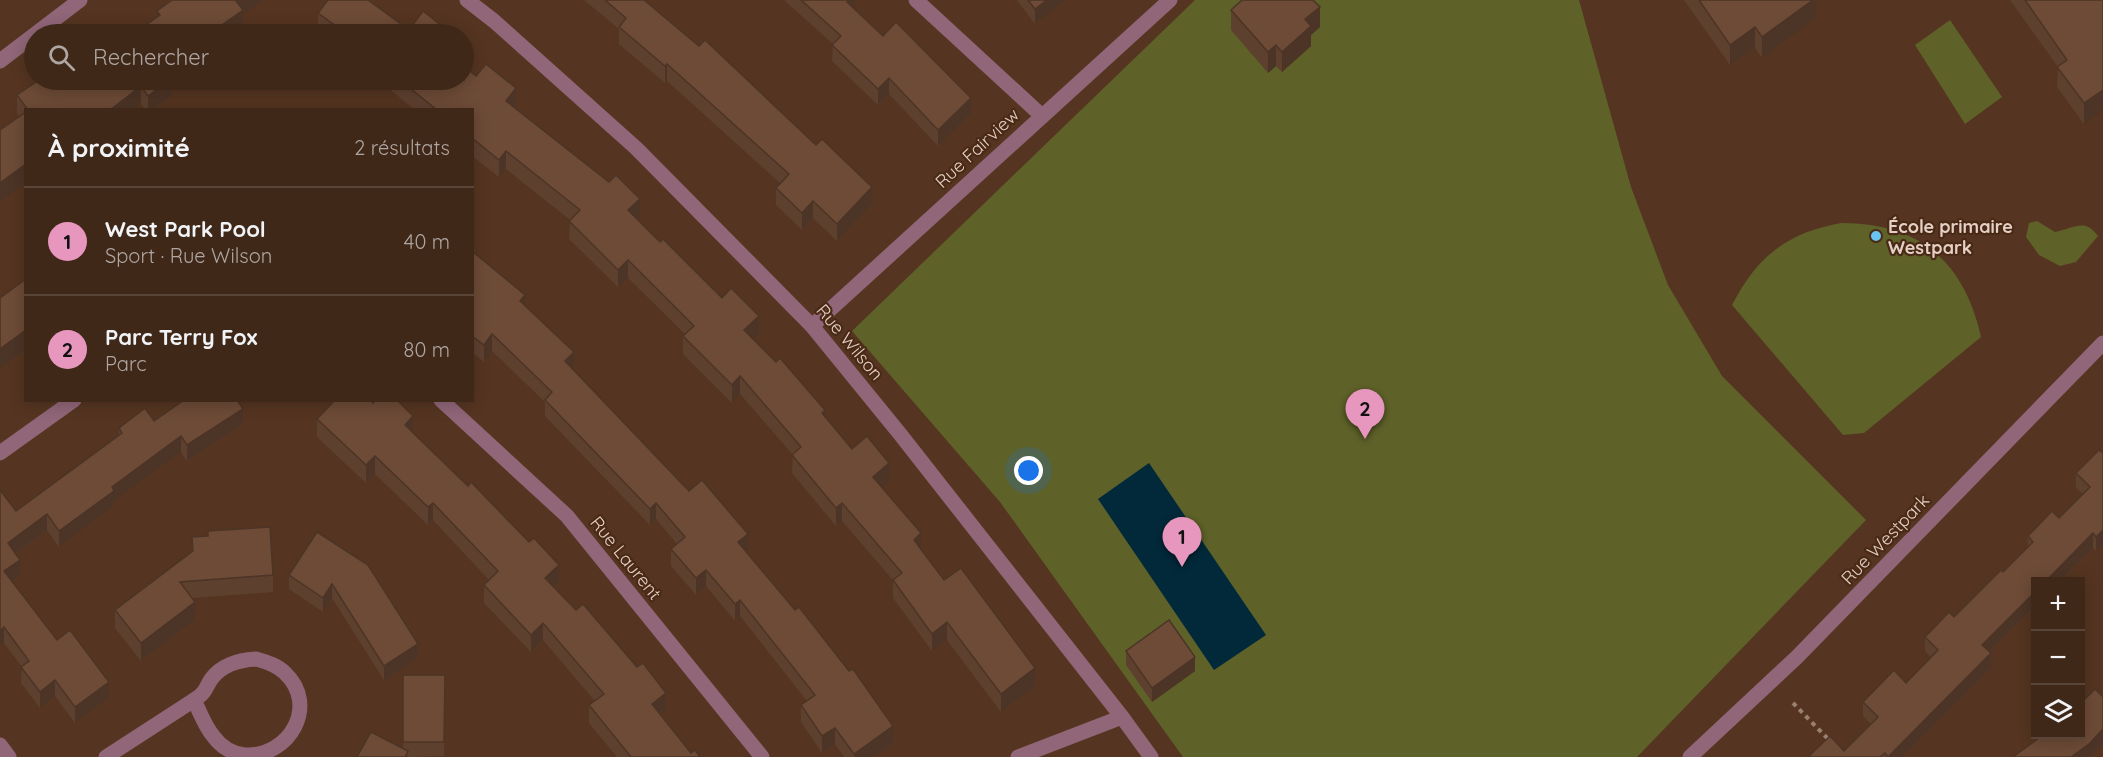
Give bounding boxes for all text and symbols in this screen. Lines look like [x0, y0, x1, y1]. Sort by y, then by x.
search box [24, 24, 474, 90]
icon: search [45, 41, 78, 74]
text: Rechercher [93, 43, 209, 71]
street label: Rue Fairview [930, 103, 1024, 193]
text: À proximité [48, 131, 190, 164]
text: 2 résultats [354, 135, 450, 160]
text: West Park Pool [105, 215, 266, 243]
place label: École primaire Westpark [1888, 215, 2013, 259]
text: 1 [64, 229, 71, 254]
text: 40 m [404, 229, 450, 254]
marker: École primaire Westpark [1869, 229, 1883, 243]
text: Sport · Rue Wilson [105, 243, 272, 268]
street label: Rue Wilson [812, 299, 888, 385]
text: Parc Terry Fox [105, 323, 257, 351]
text: 2 [62, 337, 73, 362]
text: 80 m [404, 337, 450, 362]
text: Parc [105, 351, 147, 376]
pin: 2 [1346, 390, 1384, 439]
your location [1014, 456, 1043, 485]
street label: Rue Westpark [1836, 489, 1934, 589]
street label: Rue Laurent [585, 512, 667, 604]
pin: 1 [1162, 518, 1202, 567]
map controls [2031, 577, 2085, 739]
button: + [2031, 577, 2085, 631]
button: − [2031, 631, 2085, 685]
button: layers [2031, 685, 2085, 739]

